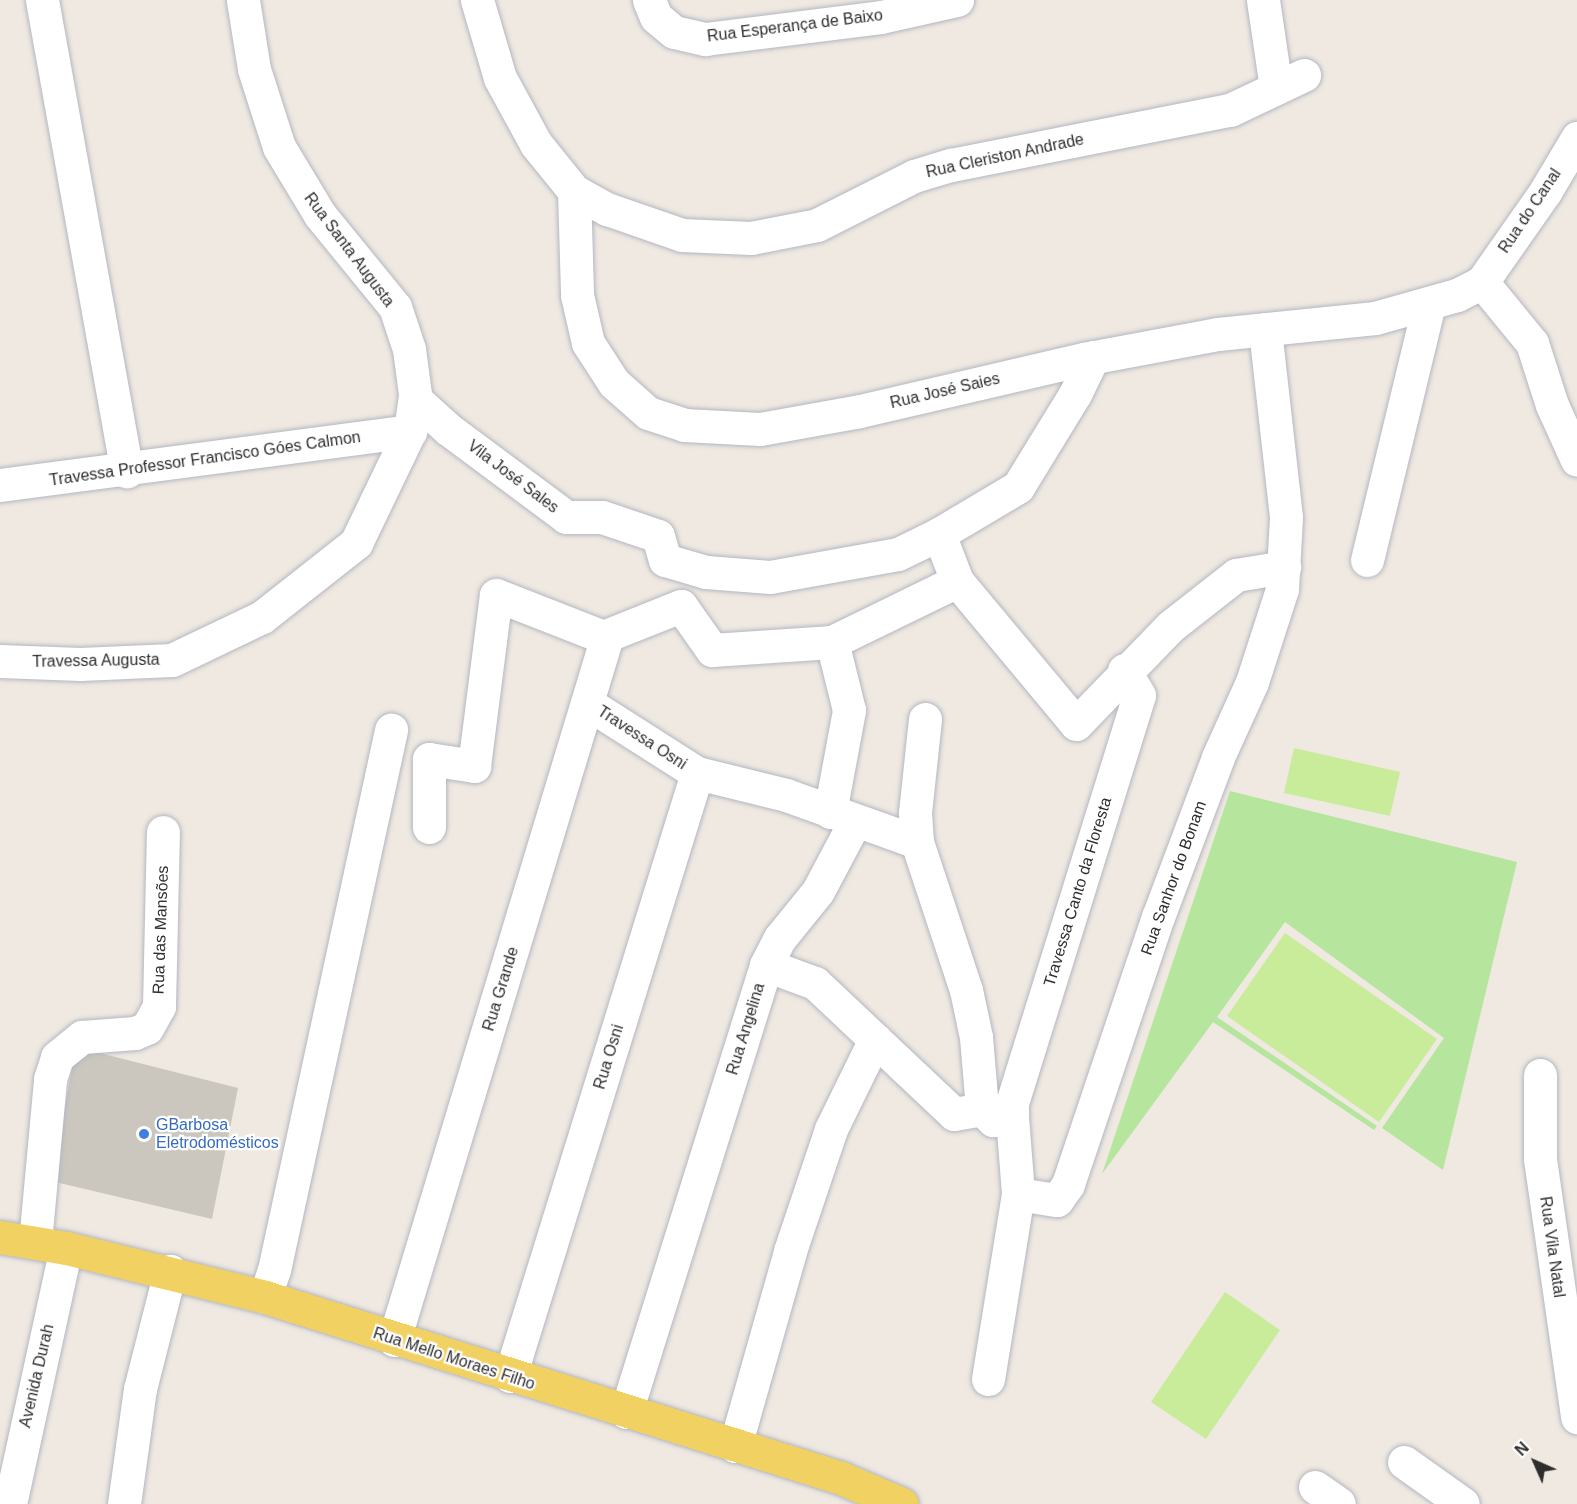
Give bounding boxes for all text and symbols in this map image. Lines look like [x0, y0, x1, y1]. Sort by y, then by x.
street label: Rua Esperança de Baixo [706, 6, 884, 46]
street label: Rua Cleriston Andrade [924, 130, 1086, 182]
street label: Rua do Canal [1495, 165, 1565, 257]
street label: Rua Santa Augusta [300, 189, 398, 311]
street label: Rua José Saies [888, 369, 1002, 413]
street label: Travessa Professor Francisco Góes Calmon [48, 428, 362, 490]
street label: Vila José Sales [464, 437, 562, 517]
street label: Travessa Augusta [32, 650, 160, 672]
street label: Travessa Osni [594, 702, 690, 774]
street label: Travessa Canto da Floresta [1040, 795, 1116, 989]
street label: Rua Sanhor do Bonam [1137, 798, 1211, 958]
street label: Rua das Mansões [149, 865, 173, 995]
street label: Rua Grande [479, 945, 523, 1033]
street label: Rua Angelina [723, 980, 769, 1078]
street label: Rua Osni [590, 1022, 628, 1092]
place label: GBarbosa Eletrodomésticos [156, 1115, 279, 1153]
marker: GBarbosa Eletrodomésticos [137, 1127, 151, 1141]
street label: Rua Vila Natal [1535, 1195, 1569, 1299]
street label: Avenida Durah [16, 1322, 58, 1430]
street label: Rua Mello Moraes Filho [371, 1324, 537, 1394]
north arrow [1505, 1432, 1565, 1492]
text: N [1512, 1439, 1532, 1459]

